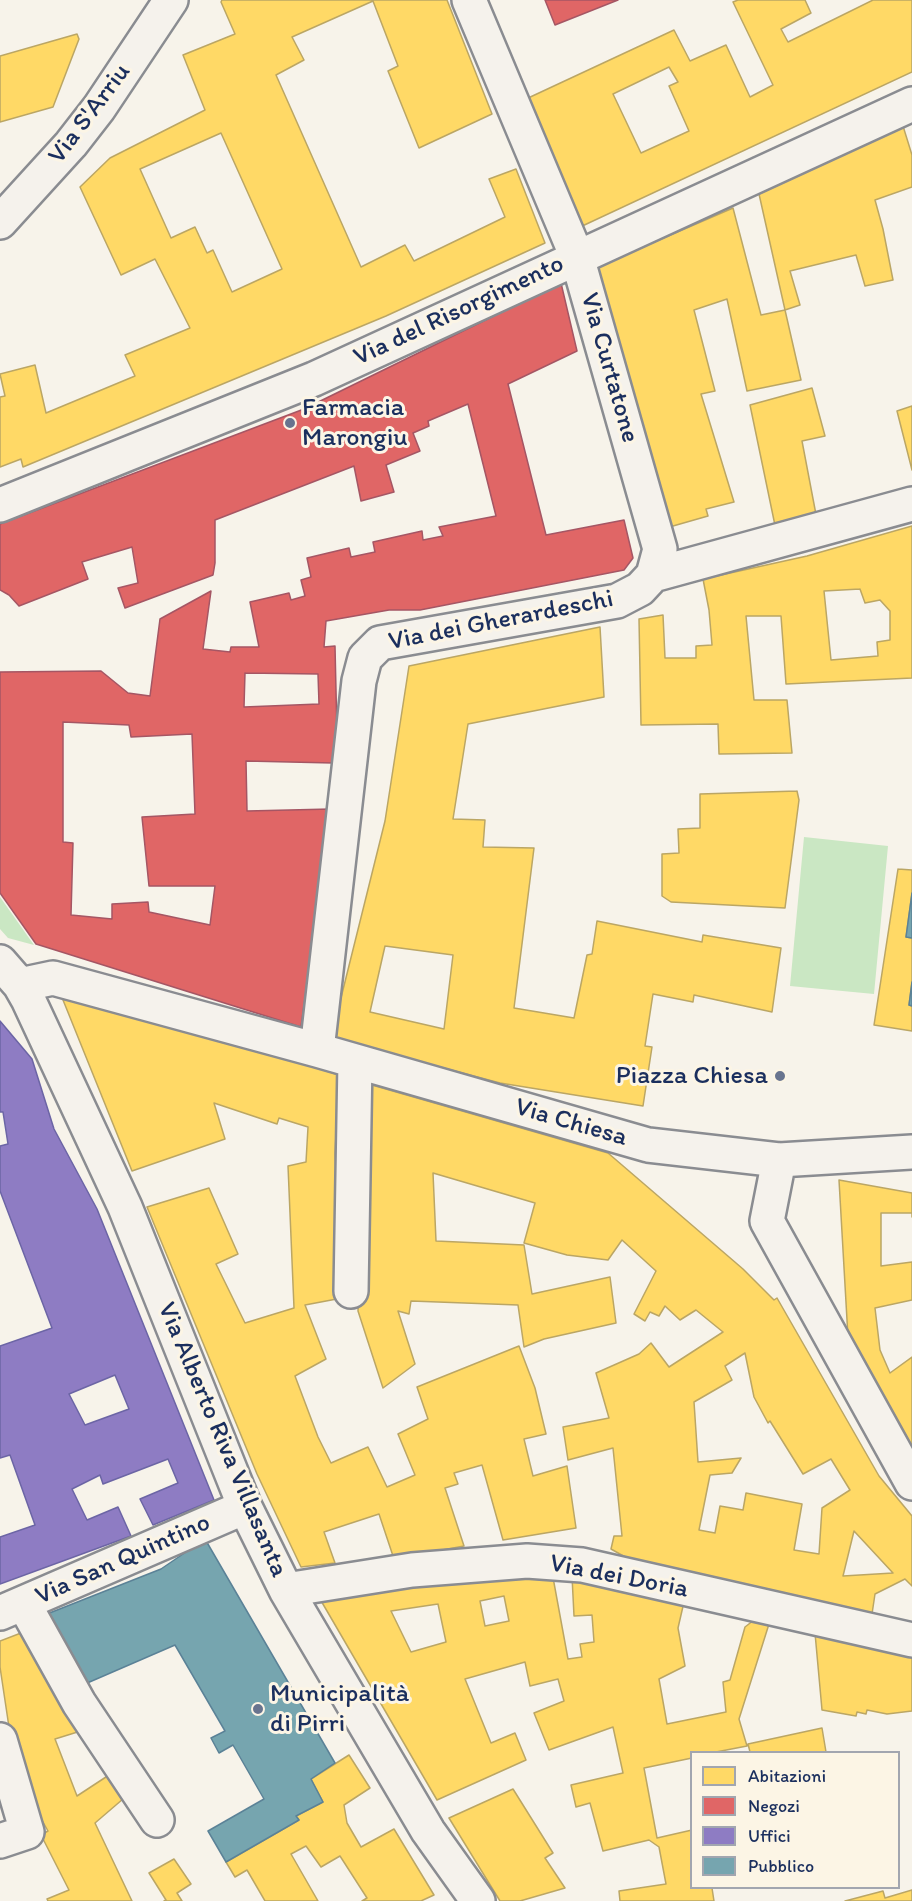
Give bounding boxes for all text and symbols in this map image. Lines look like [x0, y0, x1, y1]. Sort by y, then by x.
street label: Via S'Arriu [42, 58, 138, 170]
street label: Via del Risorgimento [349, 249, 569, 373]
street label: Via Curtatone [573, 289, 645, 447]
place label: Farmacia Marongiu [302, 392, 408, 454]
marker: Farmacia Marongiu [283, 416, 297, 430]
street label: Via dei Gherardeschi [386, 584, 616, 658]
place label: Piazza Chiesa [616, 1060, 768, 1092]
marker: Piazza Chiesa [773, 1069, 787, 1083]
street label: Via Chiesa [511, 1092, 631, 1154]
street label: Via Alberto Riva Villasanta [150, 1298, 294, 1582]
street label: Via San Quintino [31, 1507, 215, 1613]
street label: Via dei Doria [547, 1548, 691, 1606]
place label: Municipalità di Pirri [270, 1678, 409, 1739]
marker: Municipalità di Pirri [251, 1702, 265, 1716]
legend [690, 1751, 900, 1889]
text: Abitazioni [748, 1765, 826, 1787]
text: Negozi [748, 1795, 800, 1817]
text: Uffici [748, 1825, 791, 1847]
text: Pubblico [748, 1855, 814, 1877]

